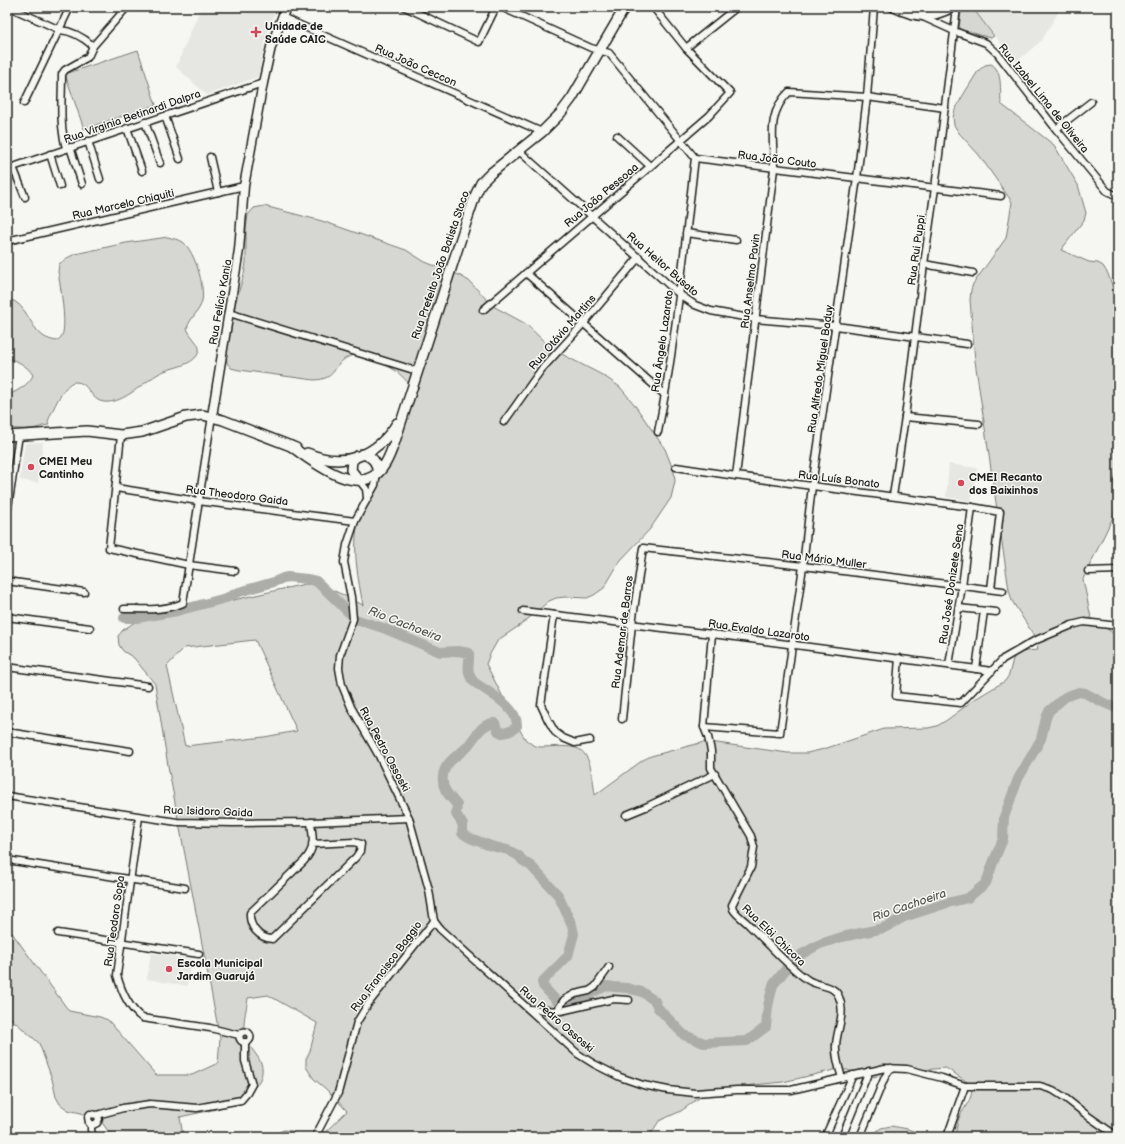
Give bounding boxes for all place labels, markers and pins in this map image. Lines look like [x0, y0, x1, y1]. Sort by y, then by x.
place label: Unidade de Saúde CAIC [265, 20, 326, 46]
marker: Unidade de Saúde CAIC [250, 26, 262, 38]
place label: CMEI Meu Cantinho [39, 455, 92, 481]
marker: CMEI Meu Cantinho [26, 462, 36, 472]
place label: CMEI Recanto dos Baixinhos [969, 471, 1042, 497]
marker: CMEI Recanto dos Baixinhos [956, 478, 966, 488]
place label: Escola Municipal Jardim Guarujá [177, 957, 263, 983]
marker: Escola Municipal Jardim Guarujá [164, 964, 174, 974]

